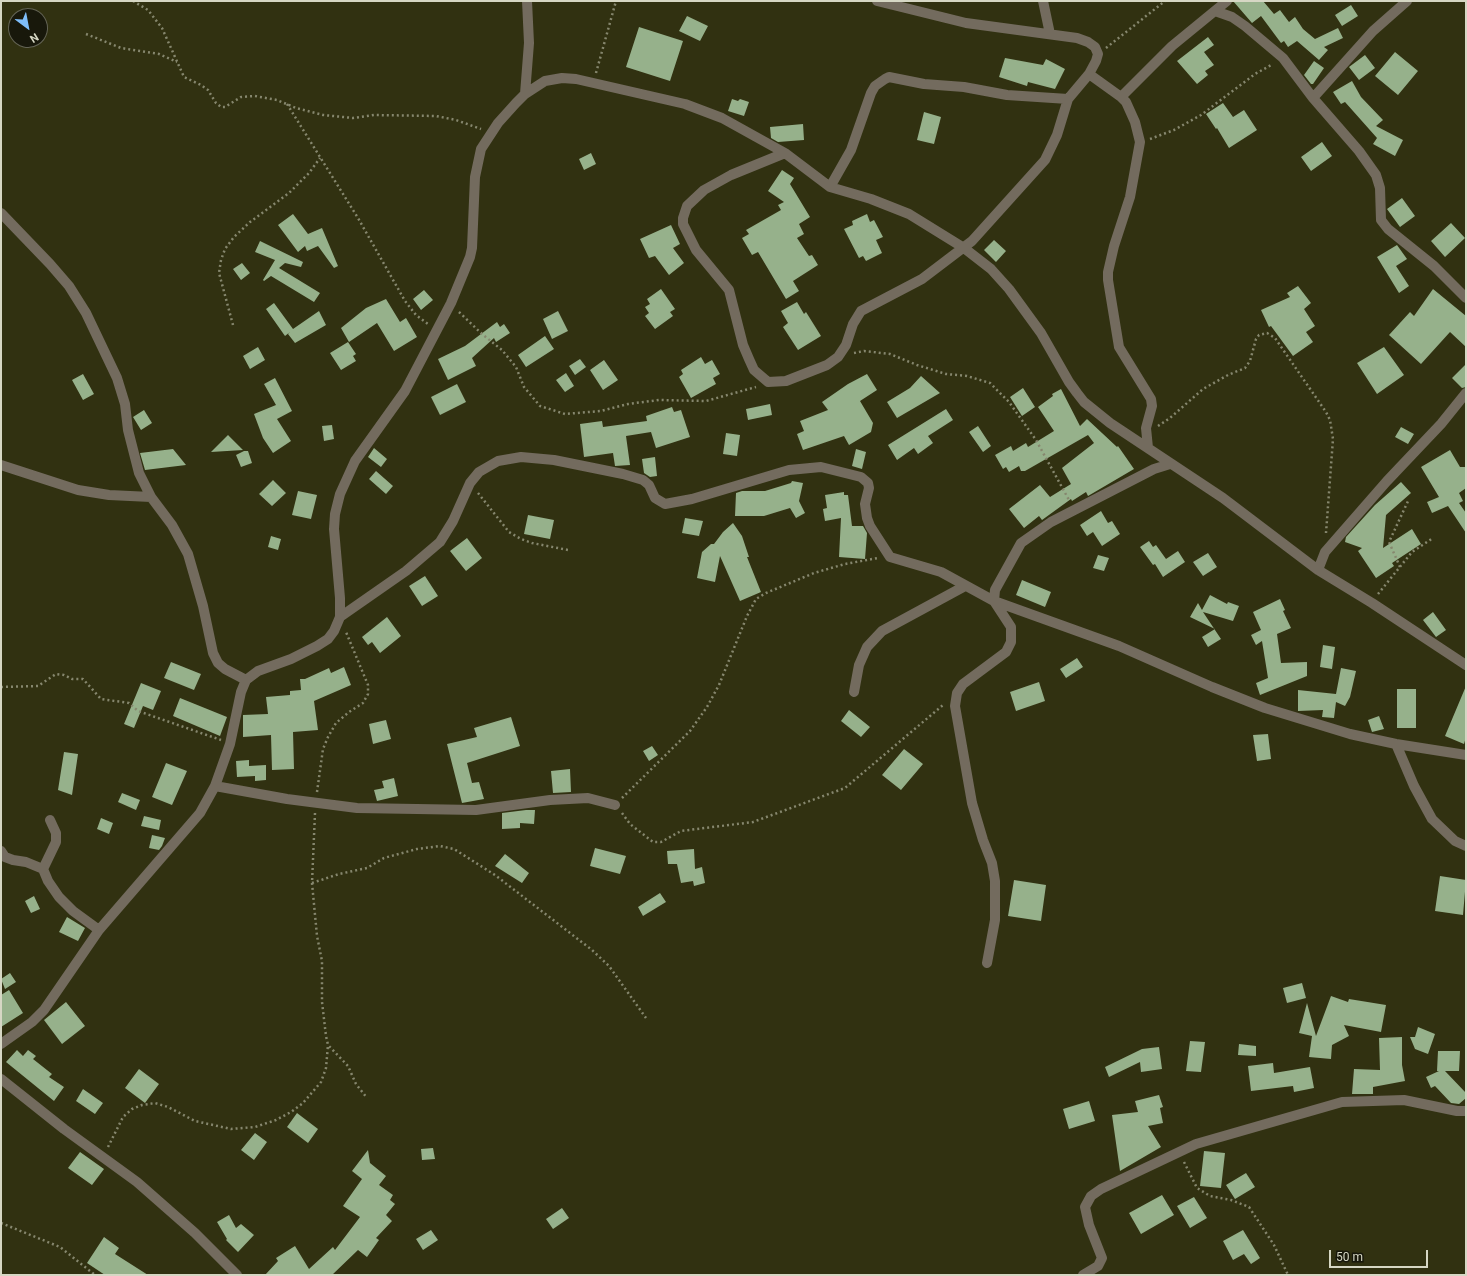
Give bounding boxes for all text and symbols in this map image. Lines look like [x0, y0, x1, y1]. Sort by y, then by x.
north arrow [8, 8, 48, 48]
text: N [27, 30, 41, 45]
scale bar [1331, 1242, 1430, 1268]
text: 50 m [1336, 1250, 1363, 1264]

